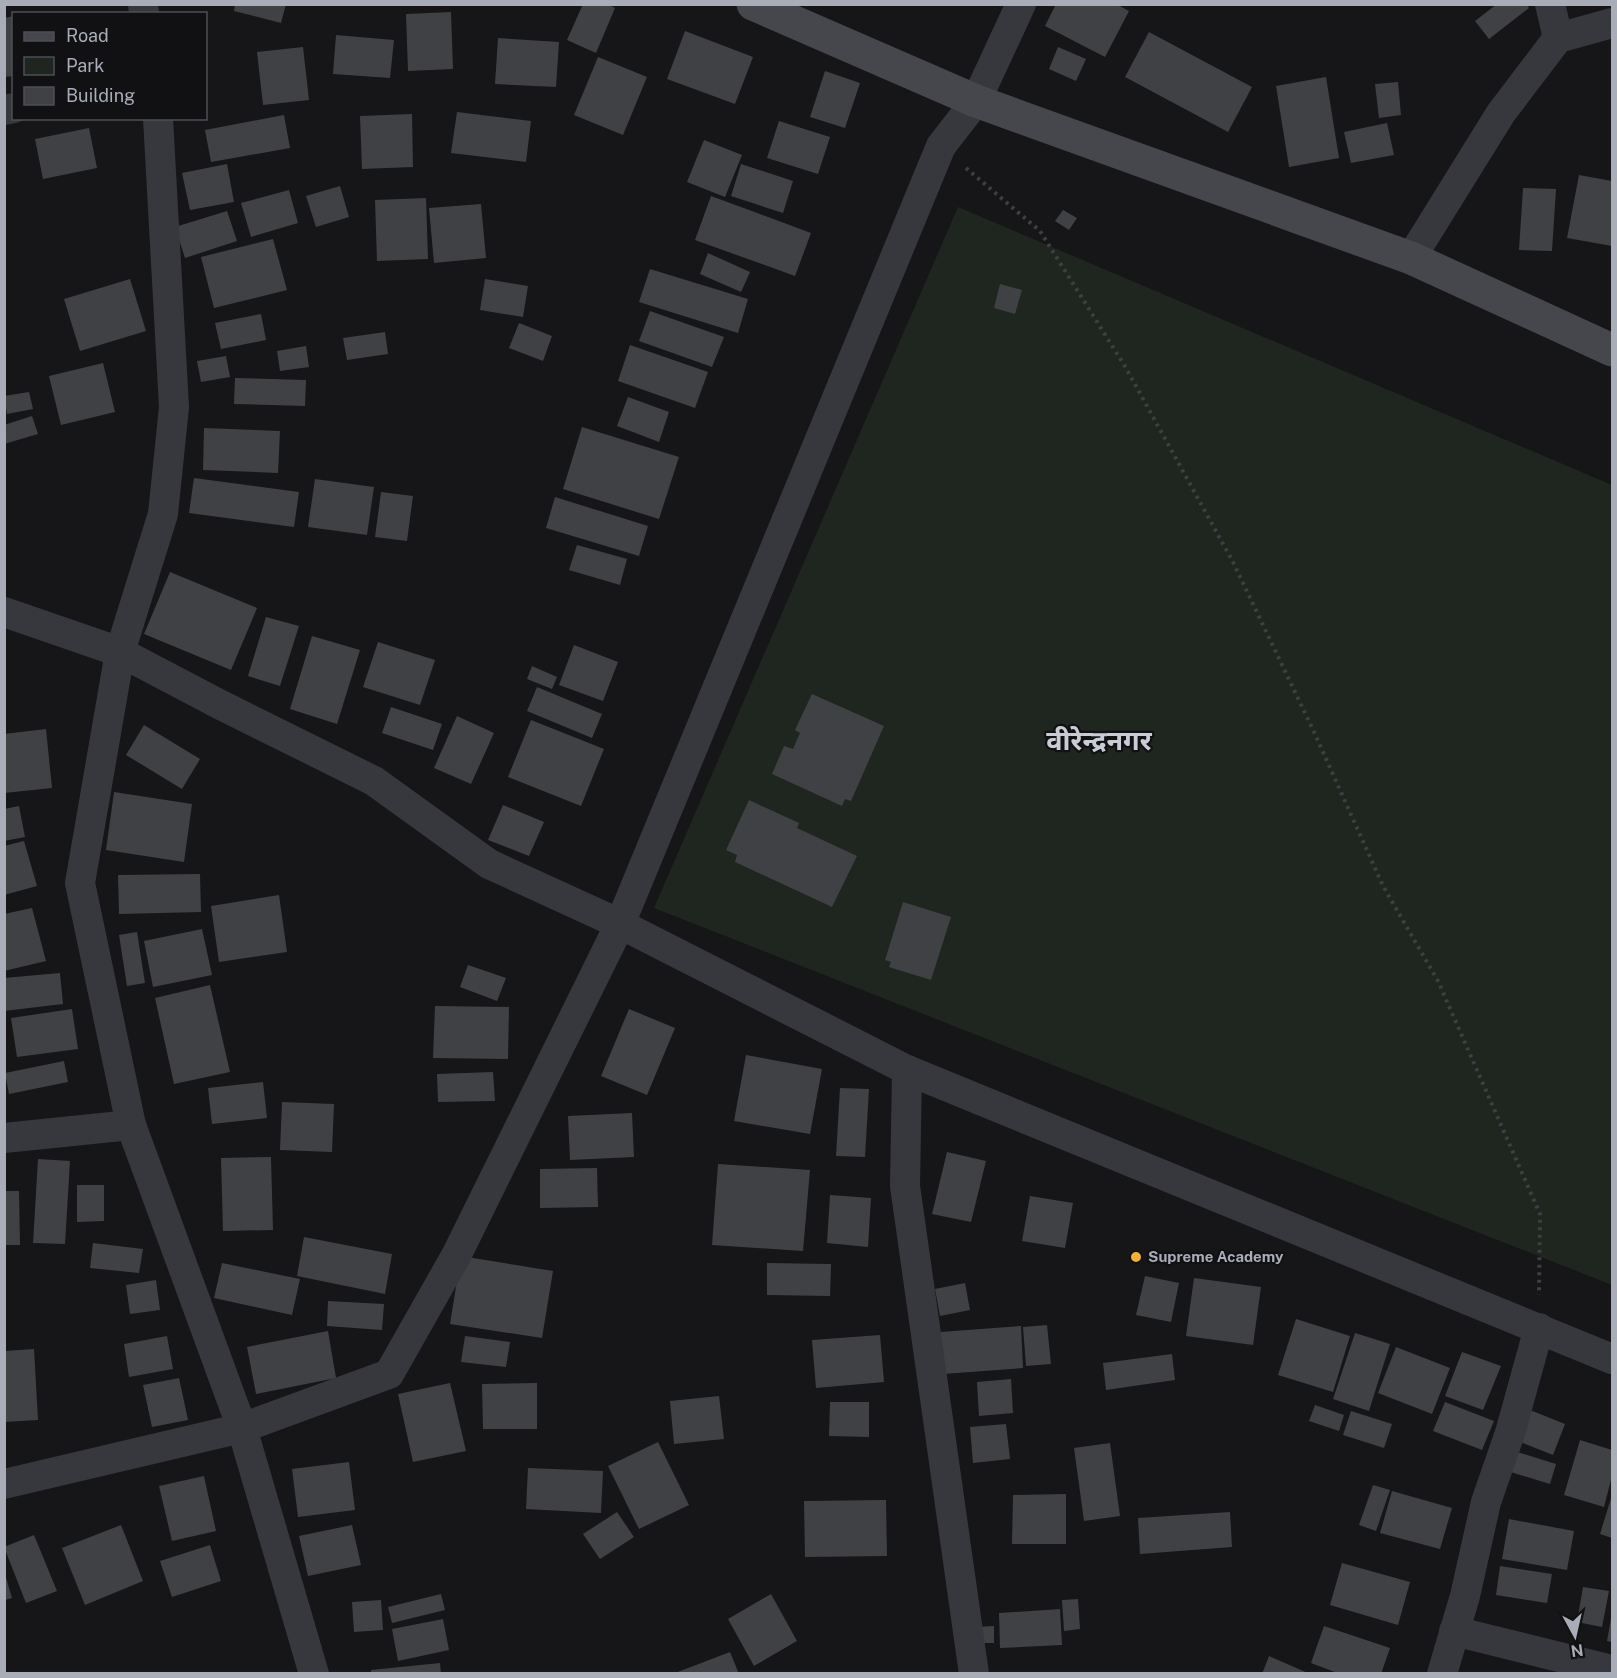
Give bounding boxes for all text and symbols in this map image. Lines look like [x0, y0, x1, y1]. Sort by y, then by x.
legend [12, 12, 207, 120]
text: Road [66, 25, 109, 46]
text: Park [66, 55, 104, 76]
text: Building [66, 85, 135, 106]
district label: वीरेन्द्रनगर [1046, 724, 1153, 756]
place label: Supreme Academy [1148, 1248, 1284, 1265]
marker: Supreme Academy [1129, 1250, 1143, 1264]
north arrow [1545, 1606, 1605, 1666]
text: N [1569, 1640, 1585, 1661]

